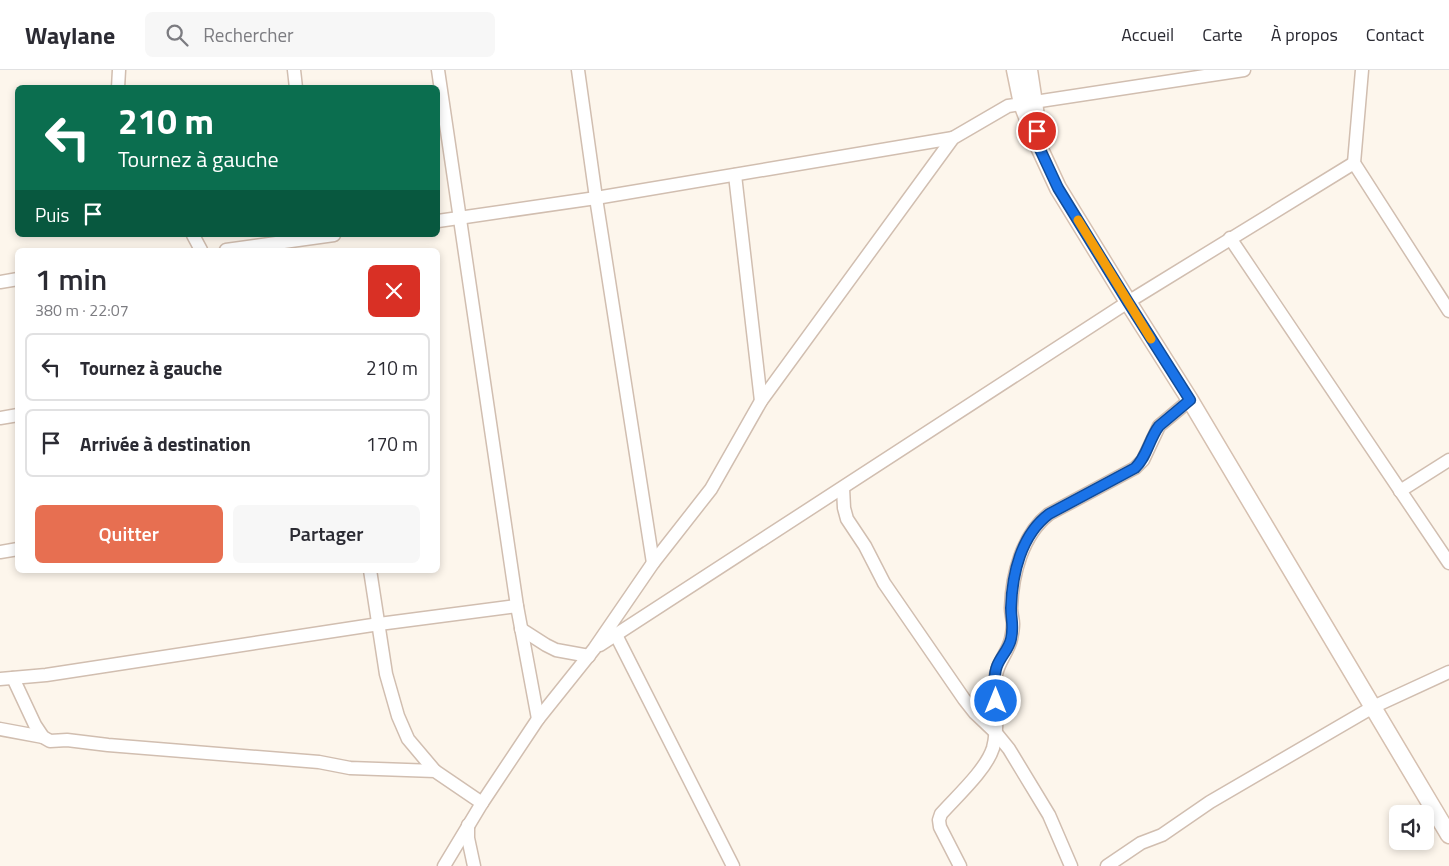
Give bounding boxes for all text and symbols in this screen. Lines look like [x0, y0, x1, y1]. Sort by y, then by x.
search box [145, 12, 495, 57]
text: Waylane [25, 17, 115, 53]
text: Rechercher [203, 20, 294, 49]
icon: search [163, 21, 191, 49]
text: Accueil [1121, 21, 1174, 48]
text: Carte [1202, 21, 1243, 48]
text: À propos [1271, 21, 1338, 48]
text: Contact [1366, 21, 1424, 48]
text: 210 m [118, 94, 214, 148]
icon: left [35, 105, 100, 170]
pin [1016, 110, 1058, 152]
icon: arrive [1023, 117, 1051, 145]
text: Tournez à gauche [118, 142, 279, 176]
text: Puis [35, 200, 69, 229]
icon: arrive [79, 200, 107, 228]
text: 1 min [35, 256, 107, 302]
button: close [368, 265, 420, 317]
text: 380 m · 22:07 [35, 298, 129, 322]
icon: left [37, 353, 65, 381]
text: Tournez à gauche [80, 353, 222, 382]
text: 210 m [366, 353, 418, 382]
icon: arrive [37, 429, 65, 457]
text: Arrivée à destination [80, 429, 251, 458]
text: 170 m [366, 429, 418, 458]
button: Quitter [35, 505, 223, 563]
button: Partager [233, 505, 420, 563]
position arrow [969, 674, 1021, 726]
map controls [1389, 805, 1434, 850]
button: sound [1389, 805, 1434, 850]

